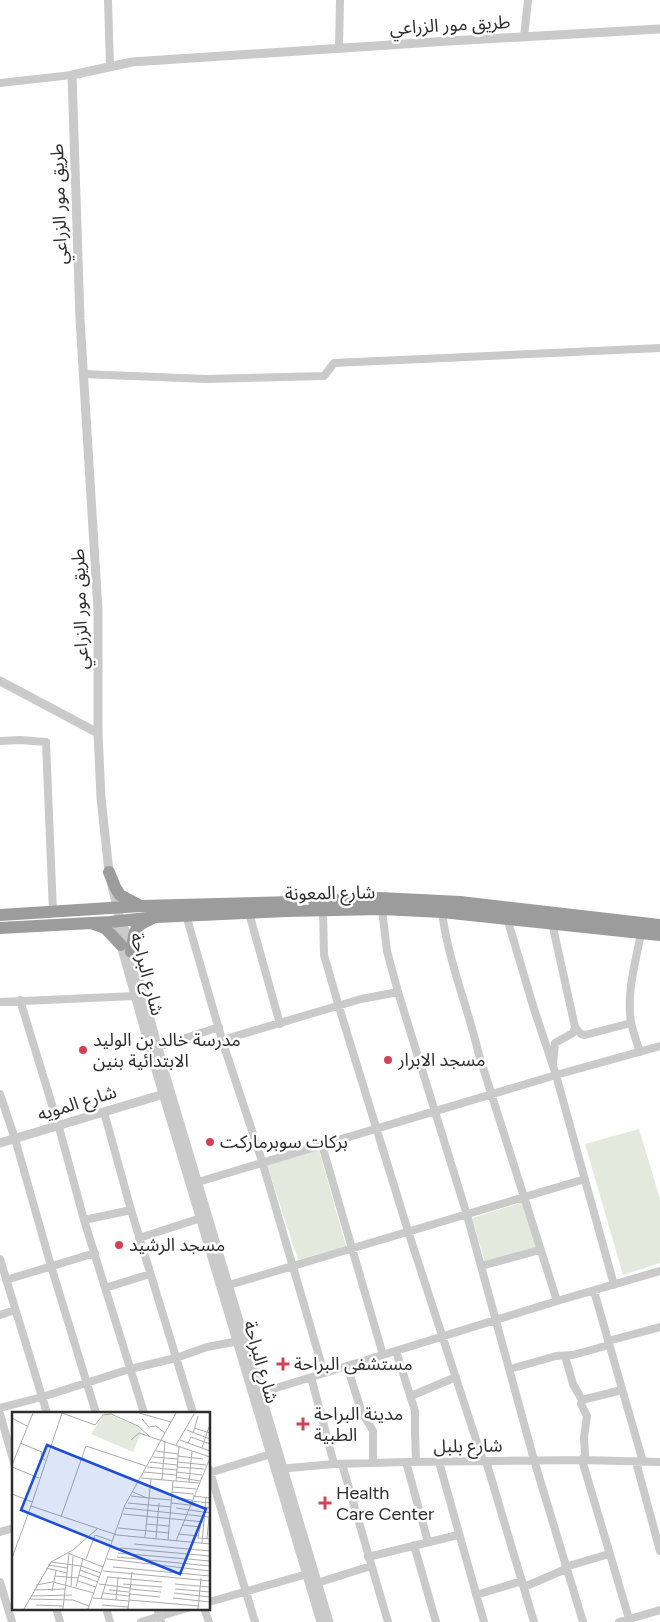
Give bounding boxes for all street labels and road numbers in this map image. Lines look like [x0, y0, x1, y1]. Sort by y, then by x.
street label: طريق مور الزراعي [389, 11, 511, 41]
street label: طريق مور الزراعي [46, 143, 74, 265]
street label: طريق مور الزراعي [67, 548, 95, 670]
street label: شارع المعونة [285, 881, 375, 908]
street label: شارع البراحة [122, 930, 169, 1019]
street label: شارع المويه [35, 1081, 120, 1128]
street label: شارع البراحة [236, 1318, 283, 1407]
street label: شارع بلبل [433, 1434, 503, 1461]

